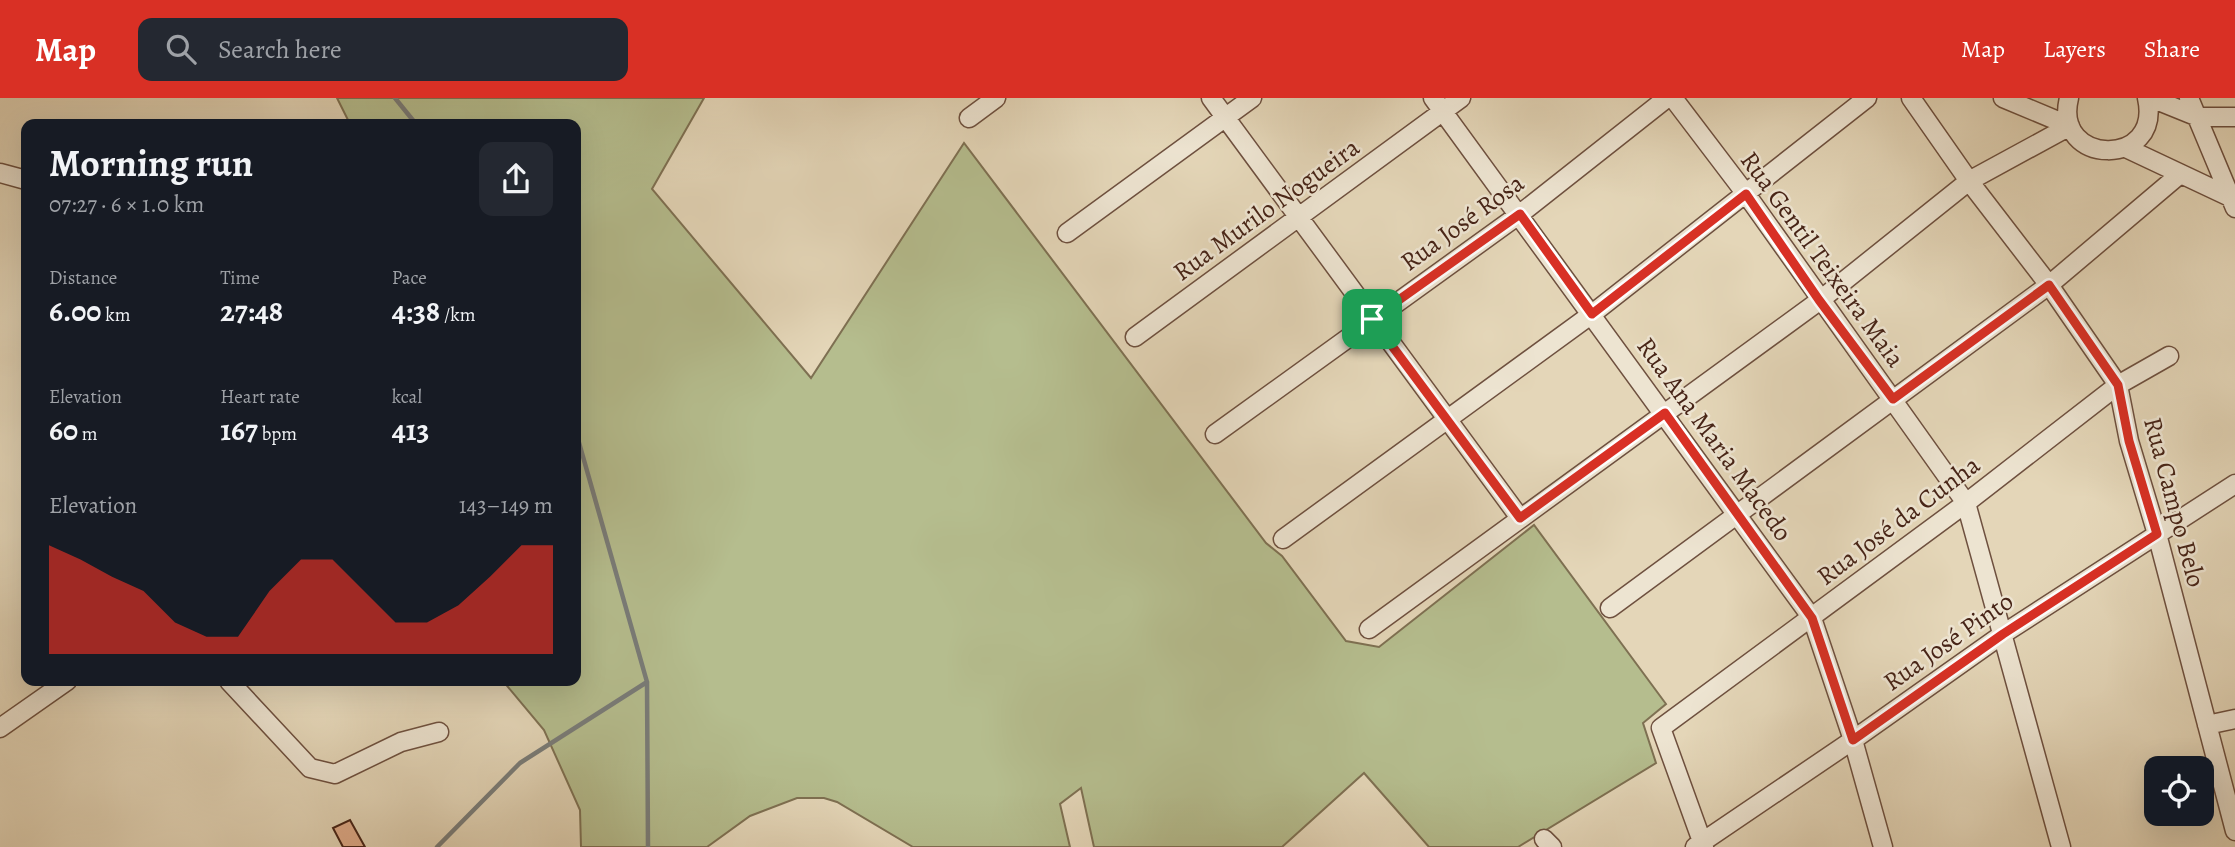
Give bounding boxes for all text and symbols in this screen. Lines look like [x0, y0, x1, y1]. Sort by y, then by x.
search box [138, 18, 628, 81]
text: Map [35, 27, 96, 72]
icon: search [162, 30, 200, 68]
text: Search here [218, 32, 342, 67]
text: Map [1961, 33, 2005, 65]
text: Layers [2043, 33, 2106, 65]
text: Share [2144, 33, 2200, 65]
street label: Rua Murilo Nogueira [1166, 130, 1367, 289]
text: Morning run [49, 137, 253, 189]
button: share [479, 142, 553, 216]
street label: Rua Gentil Teixeira Maia [1732, 144, 1913, 374]
street label: Rua José Rosa [1393, 166, 1531, 279]
text: 07:27 · 6 × 1.0 km [49, 189, 204, 220]
text: Distance [49, 265, 117, 291]
text: Time [220, 265, 260, 291]
text: Pace [392, 265, 427, 291]
pin [1342, 289, 1402, 349]
text: 6.00 [49, 291, 101, 331]
text: 27:48 [220, 291, 283, 331]
text: 4:38 [392, 291, 440, 331]
icon: arrive [1353, 300, 1391, 338]
text: km [101, 302, 130, 328]
text: /km [440, 302, 475, 328]
street label: Rua Ana Maria Macedo [1629, 330, 1801, 548]
text: Elevation [49, 384, 122, 410]
text: Heart rate [220, 384, 300, 410]
text: kcal [392, 384, 422, 410]
text: 60 [49, 410, 78, 450]
text: 167 [220, 410, 258, 450]
text: 413 [392, 410, 429, 450]
street label: Rua Campo Belo [2135, 413, 2214, 591]
text: m [78, 421, 98, 447]
text: bpm [258, 421, 297, 447]
street label: Rua José da Cunha [1810, 447, 1987, 593]
text: Elevation [49, 490, 137, 521]
text: 143–149 m [459, 490, 553, 521]
street label: Rua José Pinto [1876, 584, 2020, 699]
map controls [2144, 756, 2214, 826]
button: locate [2144, 756, 2214, 826]

